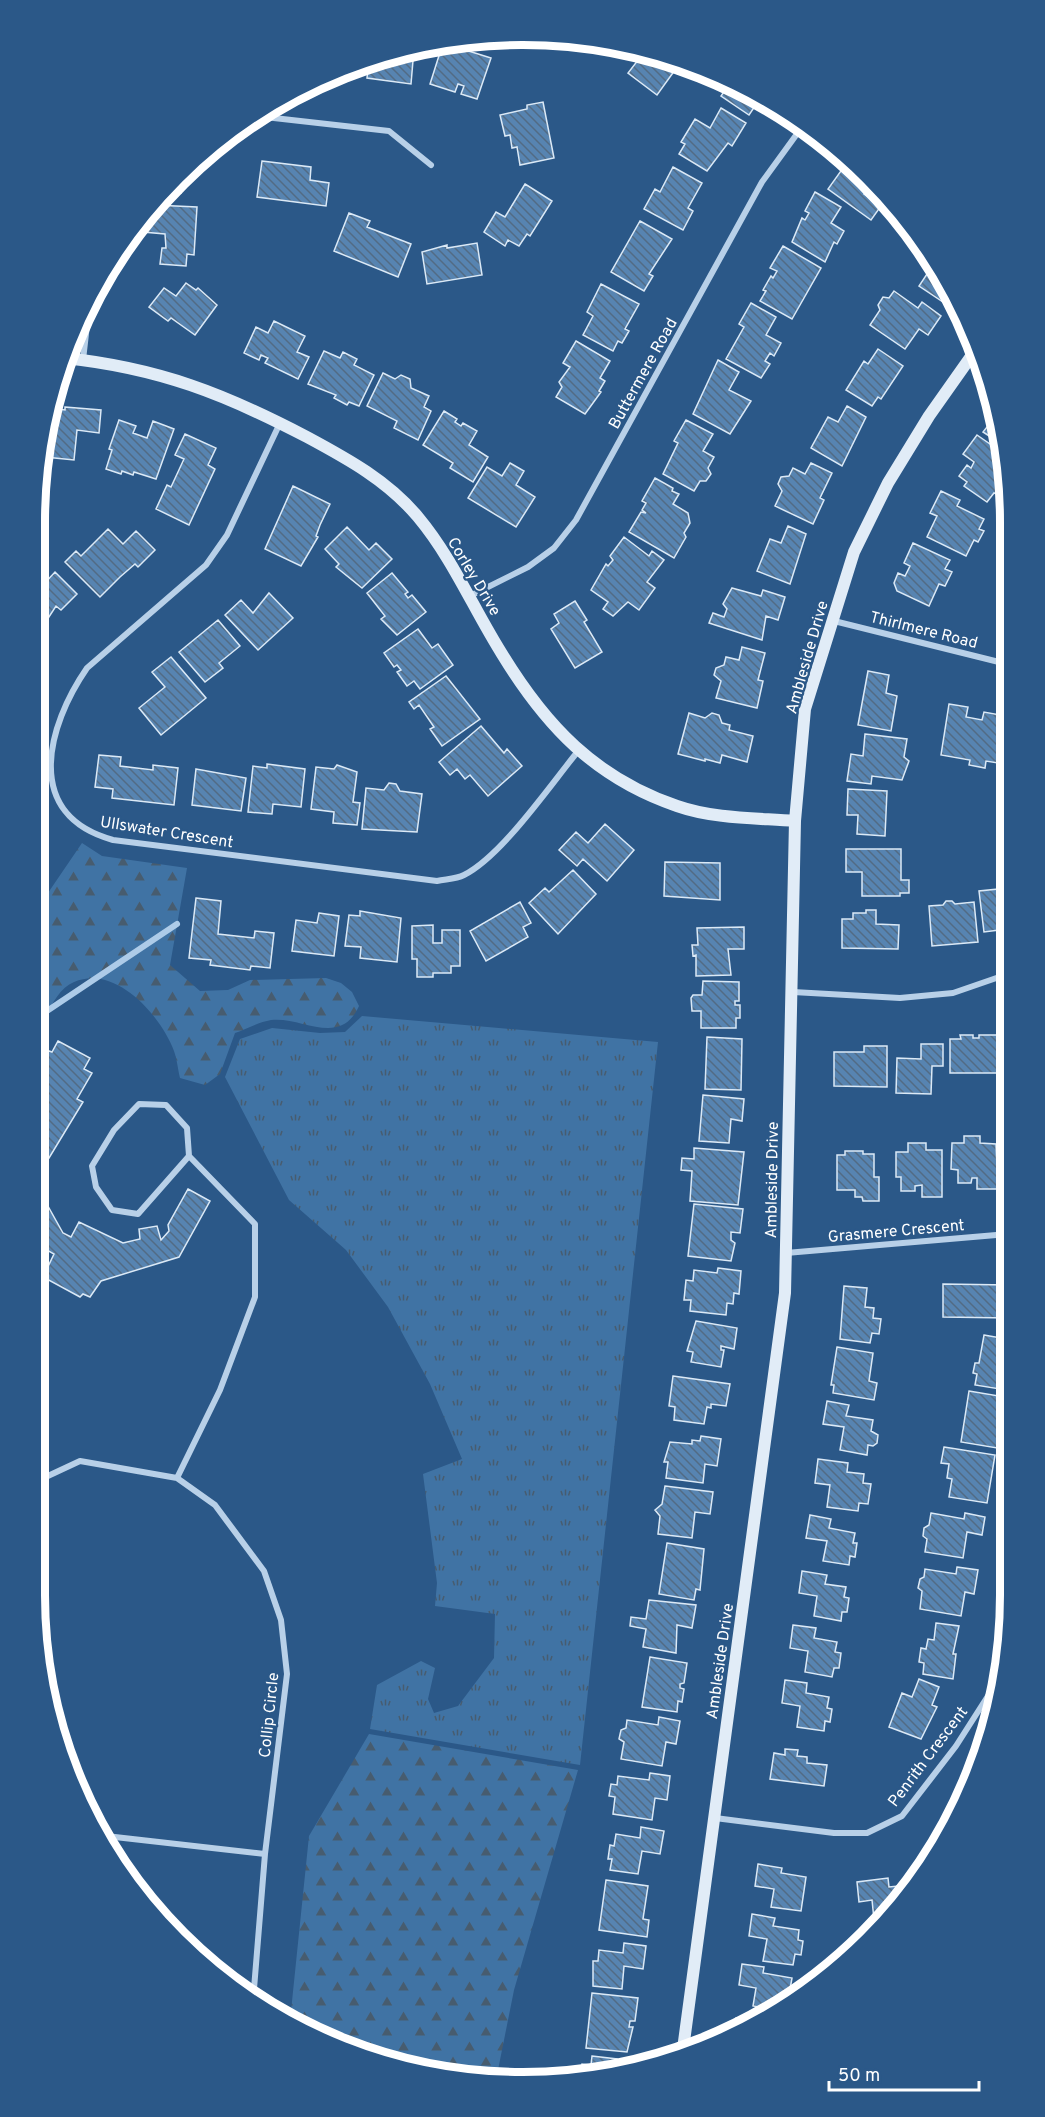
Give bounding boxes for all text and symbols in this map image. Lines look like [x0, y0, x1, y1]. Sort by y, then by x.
street label: Buttermere Road [605, 315, 683, 433]
street label: Corley Drive [442, 534, 505, 620]
street label: Ambleside Drive [782, 599, 834, 716]
street label: Thirlmere Road [867, 608, 980, 654]
street label: Ullswater Crescent [99, 813, 235, 853]
street label: Ambleside Drive [762, 1121, 784, 1239]
street label: Grasmere Crescent [827, 1216, 965, 1248]
street label: Ambleside Drive [703, 1602, 739, 1721]
street label: Collip Circle [256, 1672, 284, 1759]
street label: Penrith Crescent [884, 1703, 973, 1811]
scale bar [829, 2054, 979, 2092]
text: 50 m [838, 2065, 880, 2088]

